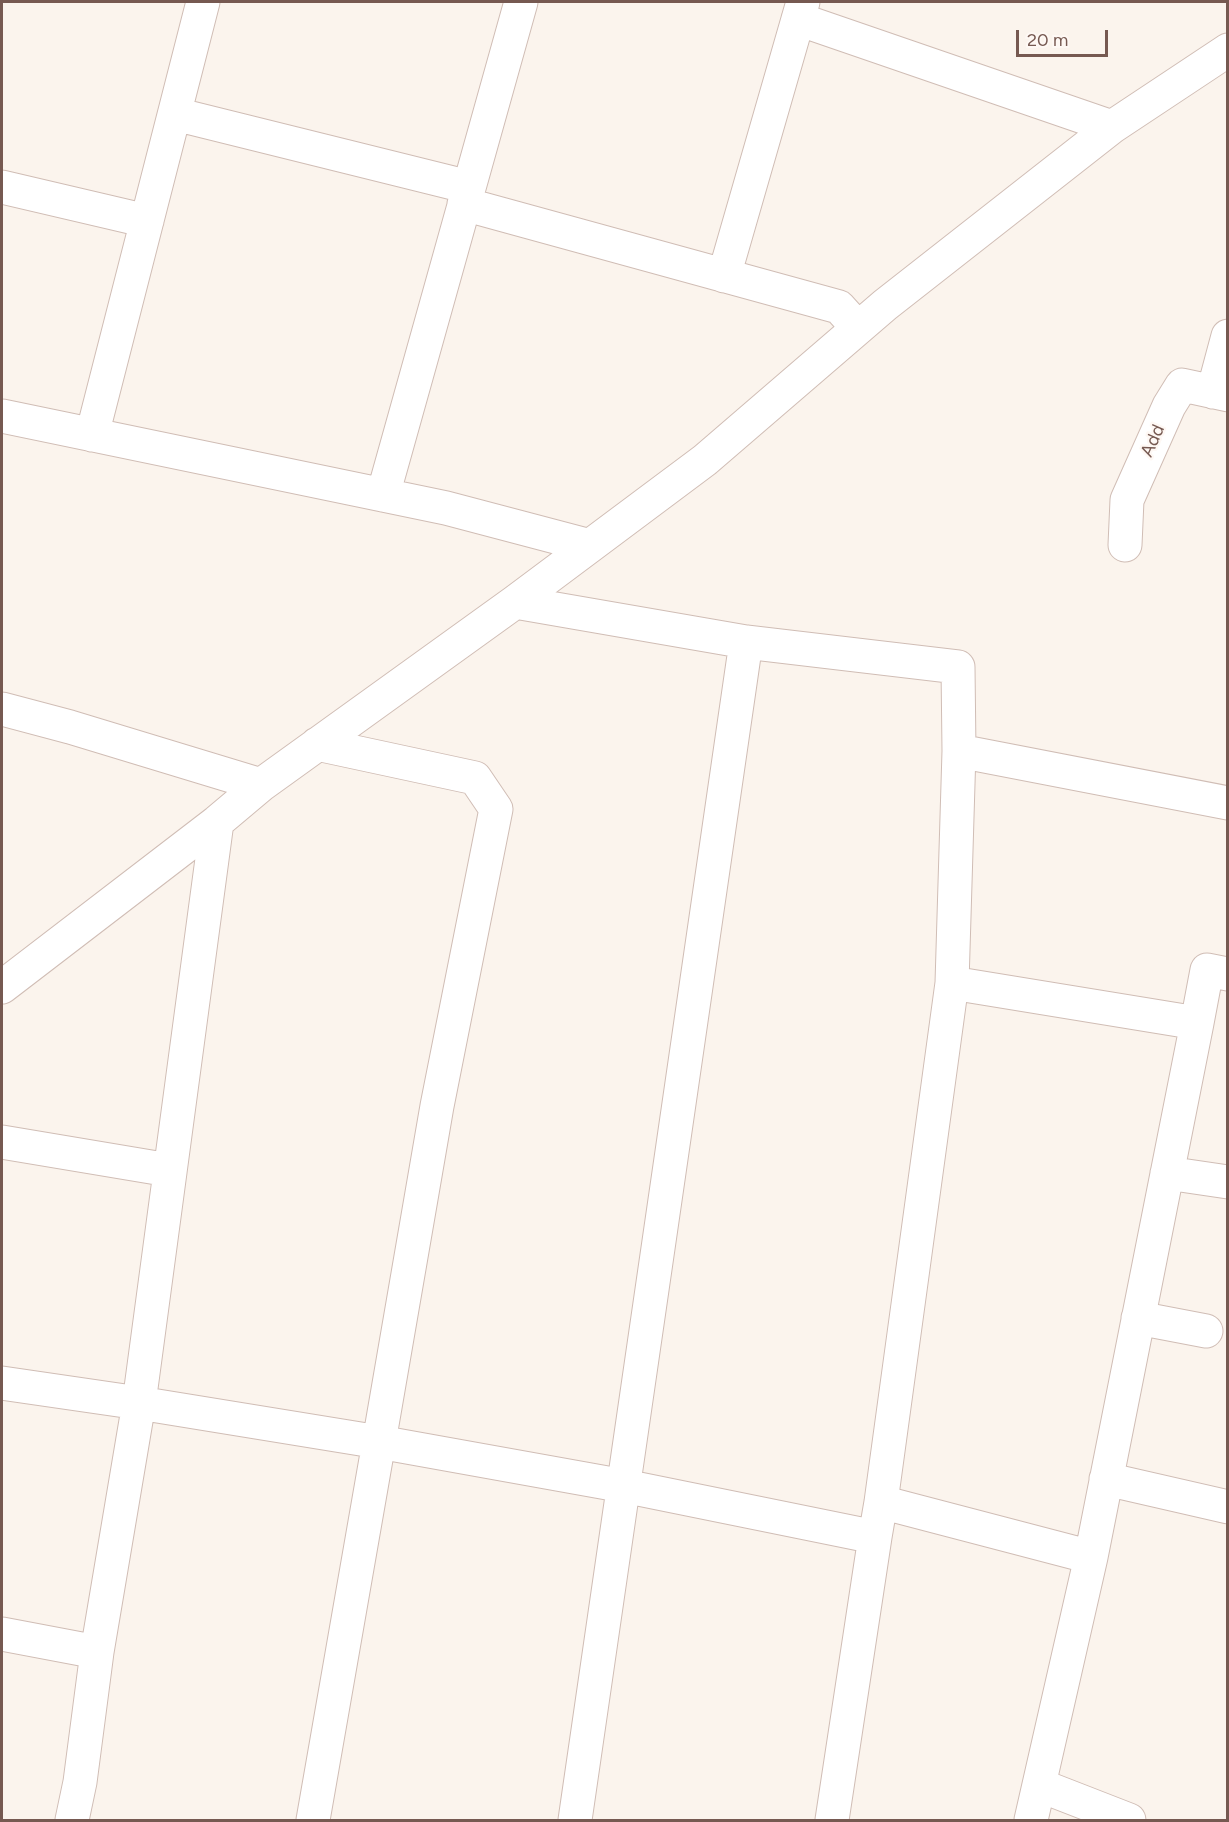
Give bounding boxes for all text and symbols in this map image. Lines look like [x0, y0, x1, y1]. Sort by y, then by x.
scale bar [1019, 18, 1110, 56]
text: 20 m [1027, 29, 1068, 51]
street label: Add [1136, 421, 1170, 461]

